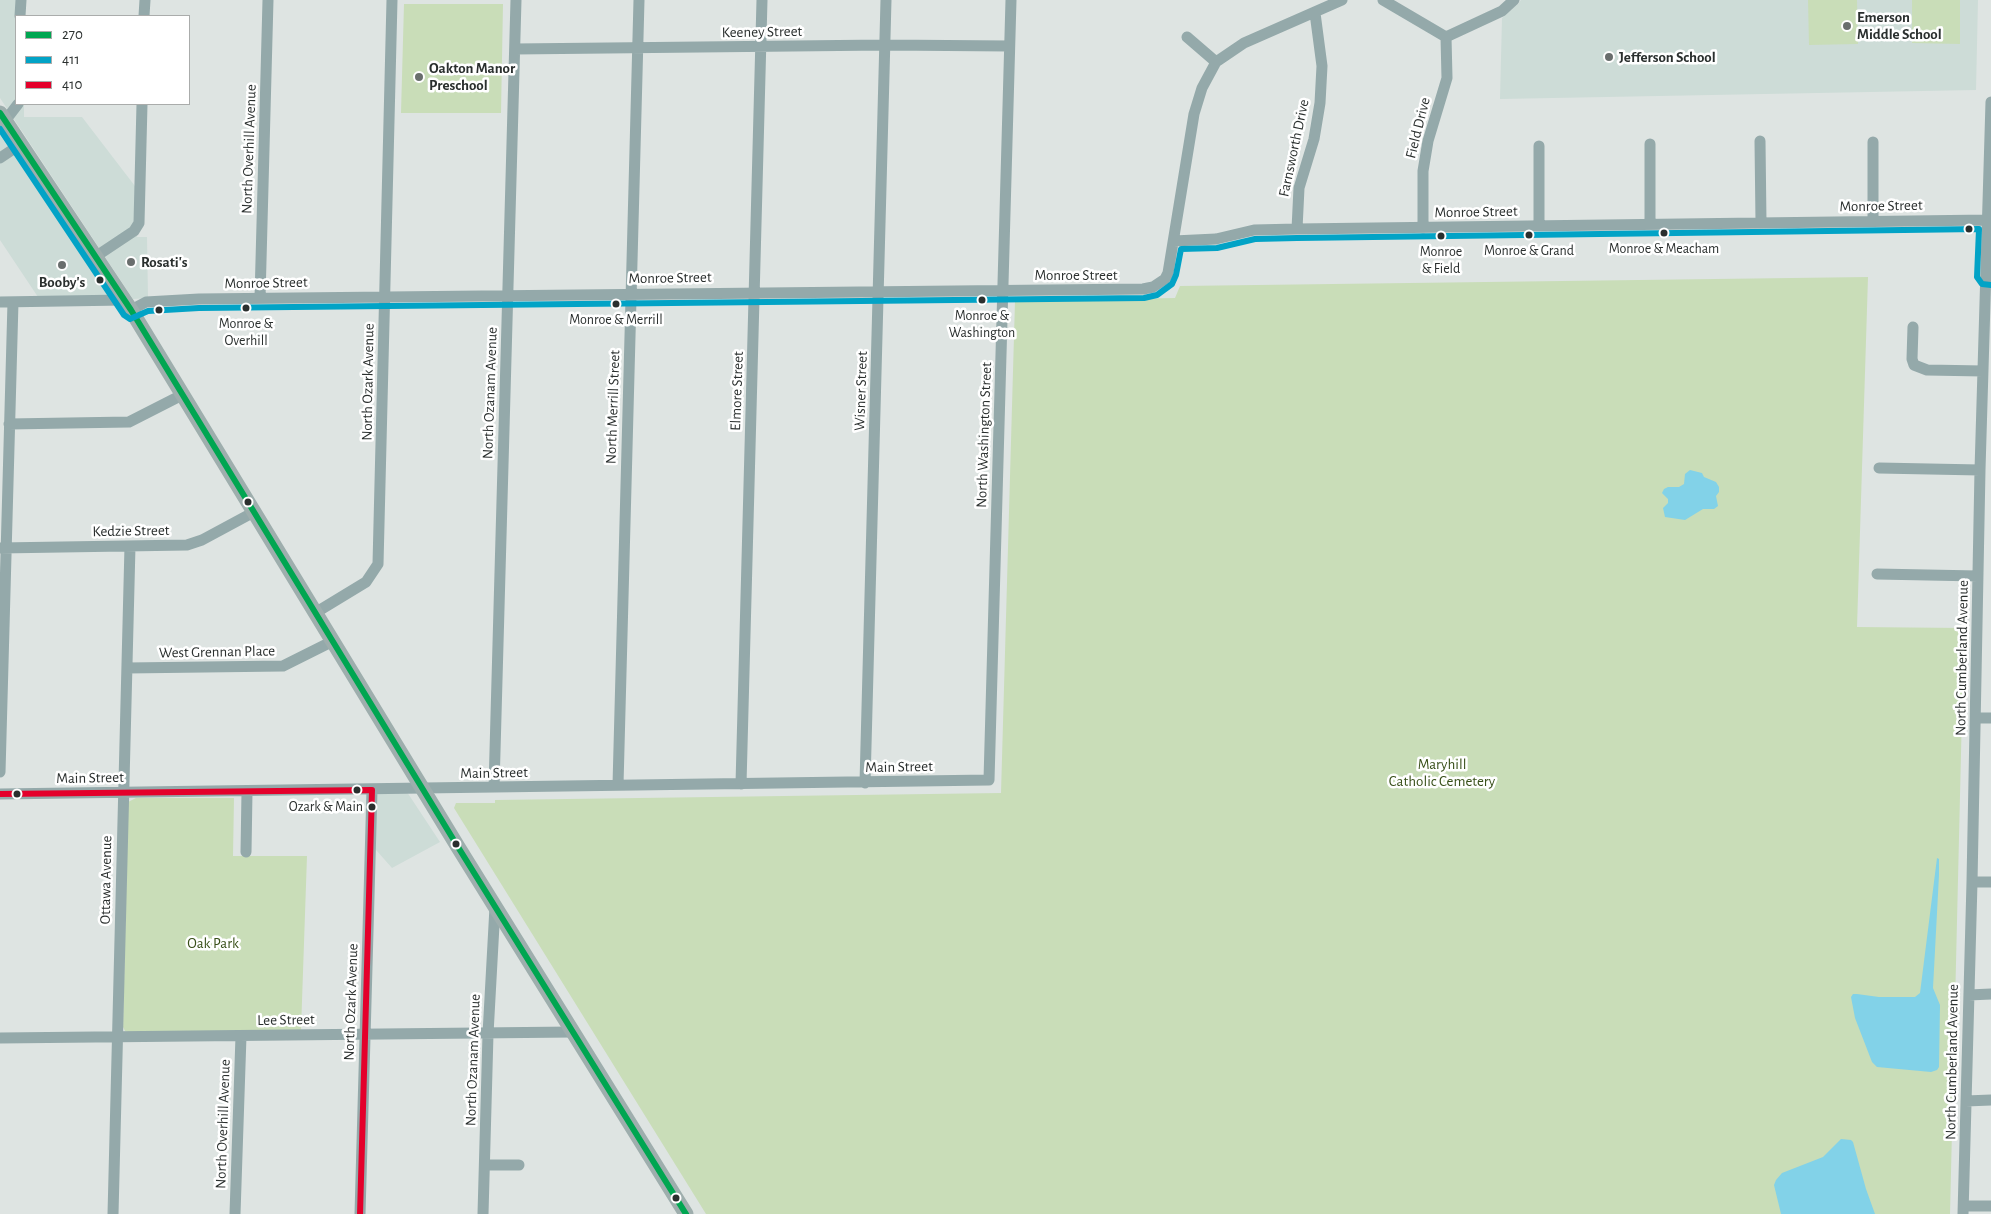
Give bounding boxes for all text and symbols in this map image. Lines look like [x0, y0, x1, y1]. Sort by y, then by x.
place label: Emerson Middle School [1857, 8, 1942, 43]
legend [15, 15, 190, 105]
marker: Emerson Middle School [1841, 20, 1853, 32]
street label: Keeney Street [722, 22, 802, 42]
text: 270 [62, 27, 83, 42]
place label: Jefferson School [1619, 48, 1716, 66]
marker: Jefferson School [1603, 51, 1615, 63]
text: 411 [62, 52, 80, 67]
place label: Oakton Manor Preschool [429, 59, 515, 94]
marker: Oakton Manor Preschool [413, 71, 425, 83]
text: 410 [62, 77, 82, 92]
street label: North Overhill Avenue [238, 84, 260, 214]
street label: Field Drive [1402, 96, 1434, 160]
street label: Farnsworth Drive [1275, 98, 1313, 198]
street label: Monroe Street [1839, 196, 1923, 216]
street label: Monroe Street [1434, 202, 1518, 222]
unlabelled marker [1964, 224, 1974, 234]
marker: Monroe & Meacham [1659, 228, 1669, 238]
marker: Monroe & Grand [1524, 230, 1534, 240]
marker: Monroe & Field [1436, 231, 1446, 241]
place label: Monroe & Meacham [1609, 241, 1719, 257]
place label: Monroe & Grand [1484, 243, 1574, 259]
place label: Monroe & Field [1420, 244, 1462, 276]
place label: Rosati's [141, 253, 187, 271]
marker: Rosati's [125, 256, 137, 268]
marker: Booby's [56, 259, 68, 271]
street label: Monroe Street [1034, 266, 1118, 284]
street label: Monroe Street [628, 268, 712, 288]
place label: Booby's [39, 273, 85, 291]
street label: Monroe Street [224, 273, 308, 293]
unlabelled marker [95, 275, 105, 285]
marker: Monroe & Washington [977, 295, 987, 305]
marker: Monroe & Merrill [611, 299, 621, 309]
marker: Monroe & Overhill [241, 303, 251, 313]
unlabelled marker [154, 305, 164, 315]
place label: Monroe & Washington [949, 308, 1015, 341]
place label: Monroe & Merrill [569, 312, 663, 328]
place label: Monroe & Overhill [219, 316, 273, 348]
street label: North Ozark Avenue [358, 323, 378, 441]
street label: North Ozanam Avenue [479, 327, 501, 459]
street label: North Merrill Street [602, 350, 624, 464]
street label: Elmore Street [727, 351, 747, 431]
street label: Wisner Street [851, 351, 871, 431]
street label: North Washington Street [972, 362, 996, 508]
unlabelled marker [243, 497, 253, 507]
street label: Kedzie Street [92, 521, 170, 541]
street label: North Cumberland Avenue [1952, 580, 1972, 736]
street label: West Grennan Place [159, 642, 275, 662]
park label: Maryhill Catholic Cemetery [1389, 755, 1495, 790]
street label: Main Street [865, 757, 933, 777]
street label: Main Street [460, 763, 528, 783]
street label: Main Street [56, 768, 124, 788]
unlabelled marker [352, 785, 362, 795]
unlabelled marker [12, 789, 22, 799]
place label: Ozark & Main [289, 799, 363, 815]
marker: Ozark & Main [367, 802, 377, 812]
street label: Ottawa Avenue [96, 835, 116, 925]
unlabelled marker [451, 839, 461, 849]
park label: Oak Park [187, 934, 239, 952]
street label: North Ozark Avenue [340, 943, 362, 1061]
street label: North Cumberland Avenue [1942, 984, 1962, 1140]
street label: North Ozanam Avenue [462, 994, 484, 1126]
street label: Lee Street [257, 1010, 315, 1030]
street label: North Overhill Avenue [212, 1059, 234, 1189]
unlabelled marker [671, 1193, 681, 1203]

